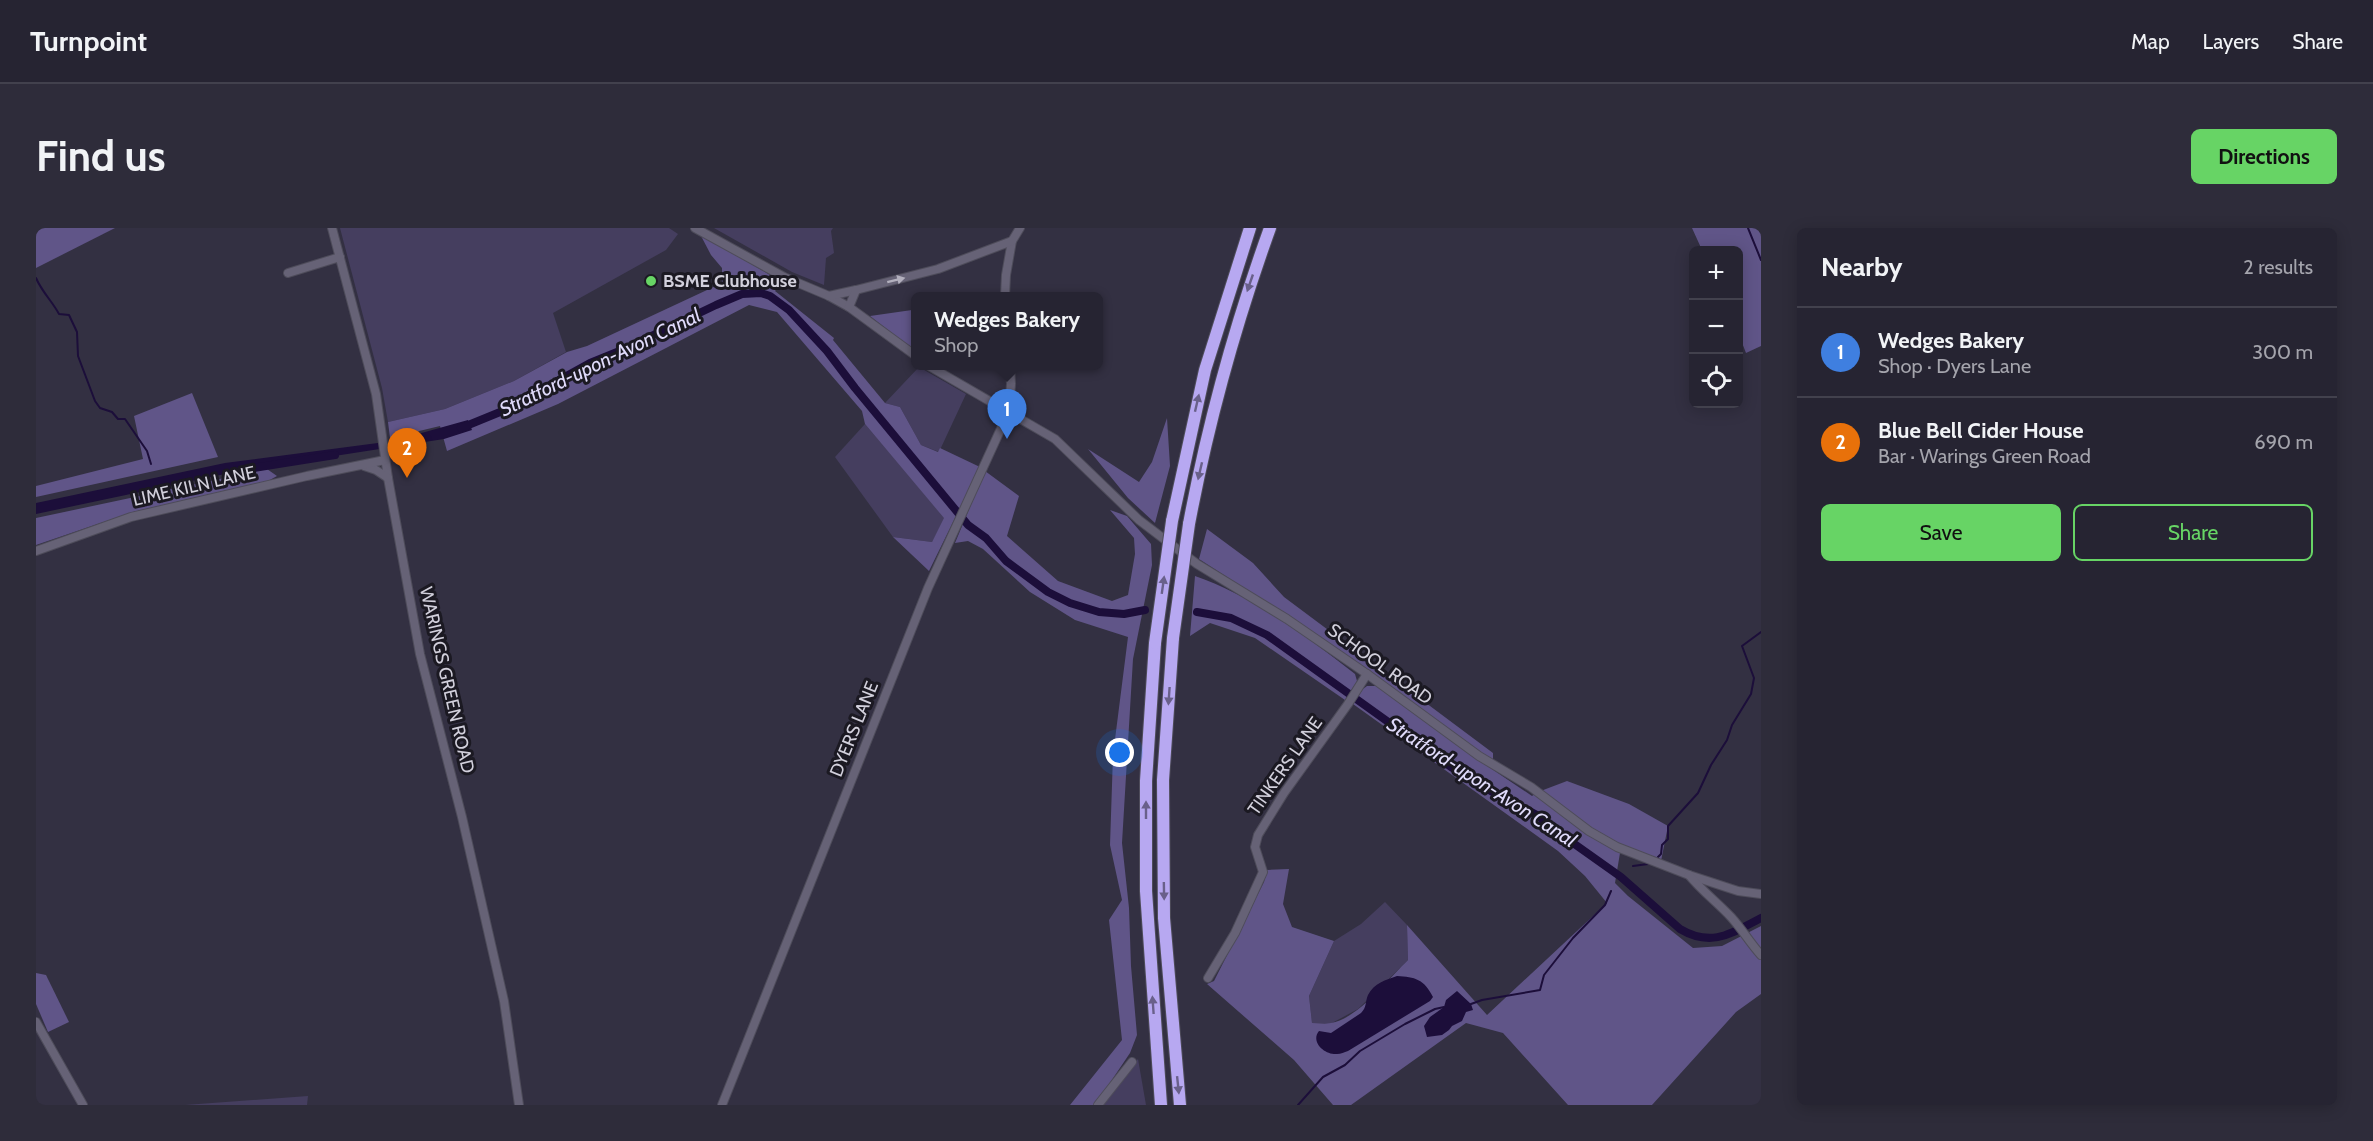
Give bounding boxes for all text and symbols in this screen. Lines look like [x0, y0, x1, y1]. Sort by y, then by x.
text: Turnpoint [30, 24, 147, 58]
text: Map [2131, 29, 2170, 54]
text: Layers [2203, 29, 2259, 54]
text: Share [2292, 29, 2343, 54]
button: Directions [2191, 129, 2337, 184]
text: Find us [36, 130, 165, 182]
map controls [1689, 246, 1743, 408]
button: + [1689, 246, 1743, 300]
text: Nearby [1821, 251, 1902, 283]
text: 2 results [2243, 255, 2313, 279]
place label: BSME Clubhouse [663, 270, 797, 292]
marker: BSME Clubhouse [644, 274, 658, 288]
one-way arrow [1245, 274, 1255, 292]
one-way arrow [886, 275, 905, 285]
popup [911, 292, 1103, 370]
button: − [1689, 300, 1743, 354]
water label: Stratford-upon-Avon Canal [496, 303, 705, 421]
text: Wedges Bakery [934, 306, 1080, 333]
text: Wedges Bakery [1878, 327, 2024, 354]
text: Shop [934, 333, 979, 357]
text: 1 [1837, 340, 1844, 364]
text: 300 m [2252, 340, 2313, 364]
button: locate [1689, 354, 1743, 408]
text: Shop · Dyers Lane [1878, 354, 2031, 378]
pin: 1 [988, 390, 1026, 439]
one-way arrow [1193, 393, 1203, 412]
text: Blue Bell Cider House [1878, 417, 2084, 444]
pin: 2 [388, 428, 427, 478]
text: 2 [1835, 430, 1846, 454]
text: 690 m [2254, 430, 2313, 454]
text: Bar · Warings Green Road [1878, 444, 2091, 468]
street label: LIME KILN LANE [130, 461, 258, 511]
one-way arrow [1194, 462, 1204, 481]
button: Save [1821, 504, 2061, 561]
button: Share [2073, 504, 2313, 561]
one-way arrow [1159, 575, 1168, 594]
street label: WARINGS GREEN ROAD [415, 585, 479, 775]
street label: SCHOOL ROAD [1323, 619, 1437, 709]
street label: DYERS LANE [825, 678, 883, 780]
one-way arrow [1164, 687, 1174, 706]
street label: TINKERS LANE [1243, 712, 1327, 819]
water label: Stratford-upon-Avon Canal [1383, 712, 1581, 852]
your location [1105, 738, 1134, 767]
one-way arrow [1141, 801, 1151, 820]
one-way arrow [1159, 882, 1169, 901]
one-way arrow [1148, 995, 1158, 1014]
one-way arrow [1173, 1076, 1183, 1095]

